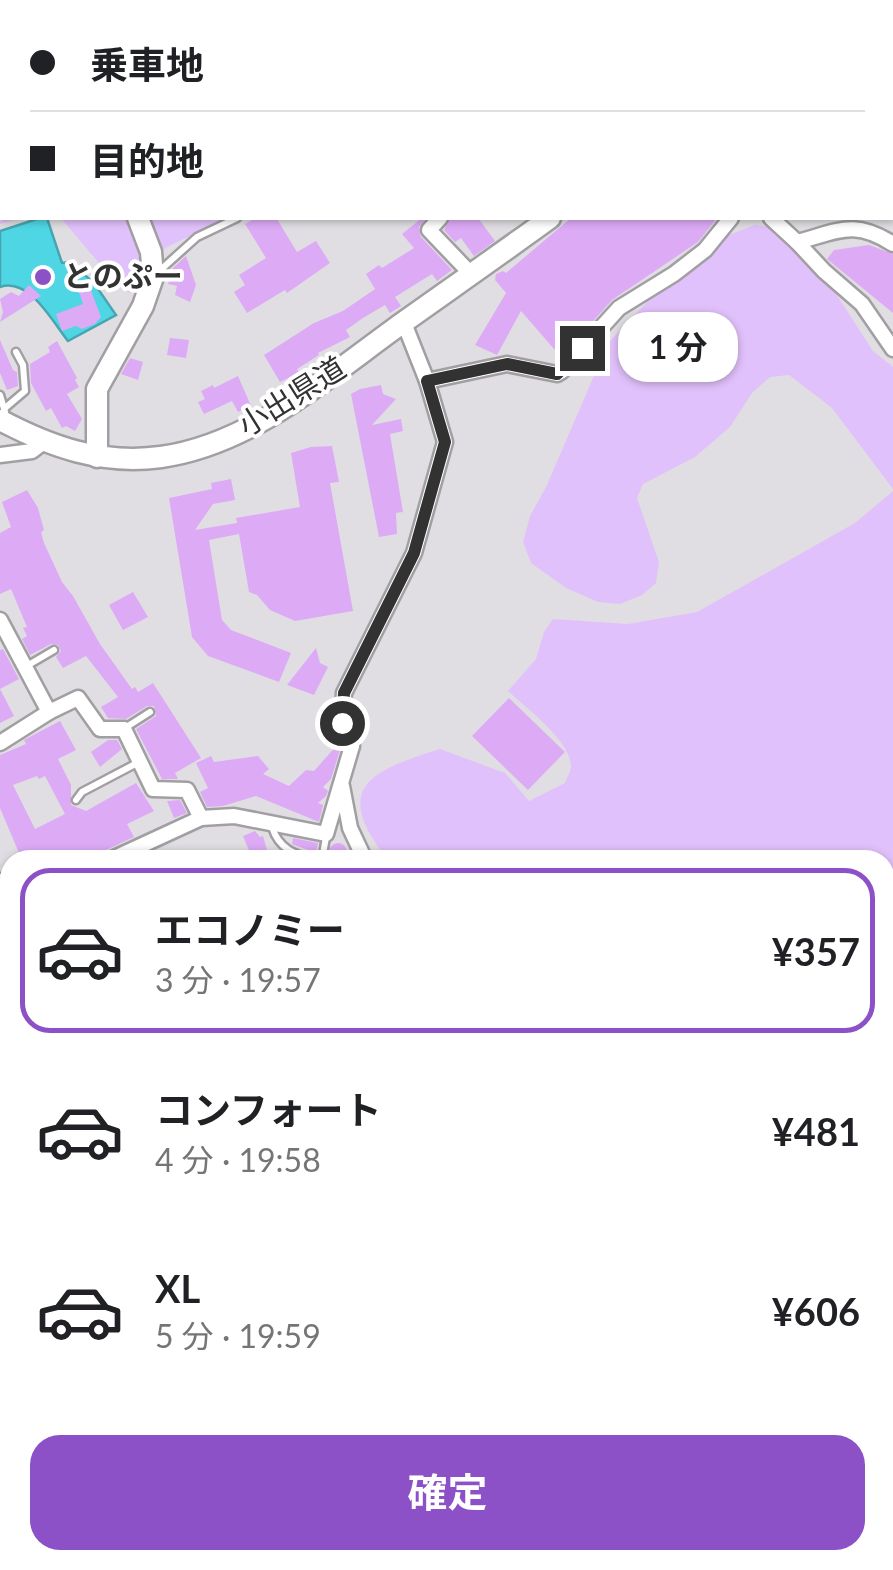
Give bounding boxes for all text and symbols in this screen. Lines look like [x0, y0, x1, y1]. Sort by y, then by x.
text: 乗車地 [90, 41, 204, 87]
text: 目的地 [90, 137, 204, 183]
place label: とのぷー [63, 257, 183, 293]
marker: とのぷー [32, 266, 54, 288]
callout: 1 分 [617, 313, 737, 383]
route end [560, 326, 605, 371]
text: 1 分 [649, 327, 707, 366]
street label: 小出県道 [231, 348, 351, 442]
route start [320, 701, 365, 746]
icon: car [35, 906, 125, 996]
text: エコノミー [155, 906, 345, 952]
text: ¥357 [772, 928, 860, 974]
text: 3 分 · 19:57 [155, 960, 321, 999]
icon: car [35, 1086, 125, 1176]
text: コンフォート [155, 1086, 382, 1132]
text: ¥481 [772, 1108, 860, 1154]
text: 4 分 · 19:58 [155, 1140, 321, 1179]
text: XL [155, 1265, 200, 1311]
icon: car [35, 1266, 125, 1356]
text: ¥606 [772, 1288, 860, 1334]
text: 5 分 · 19:59 [155, 1316, 321, 1355]
button: 確定 [30, 1435, 865, 1550]

